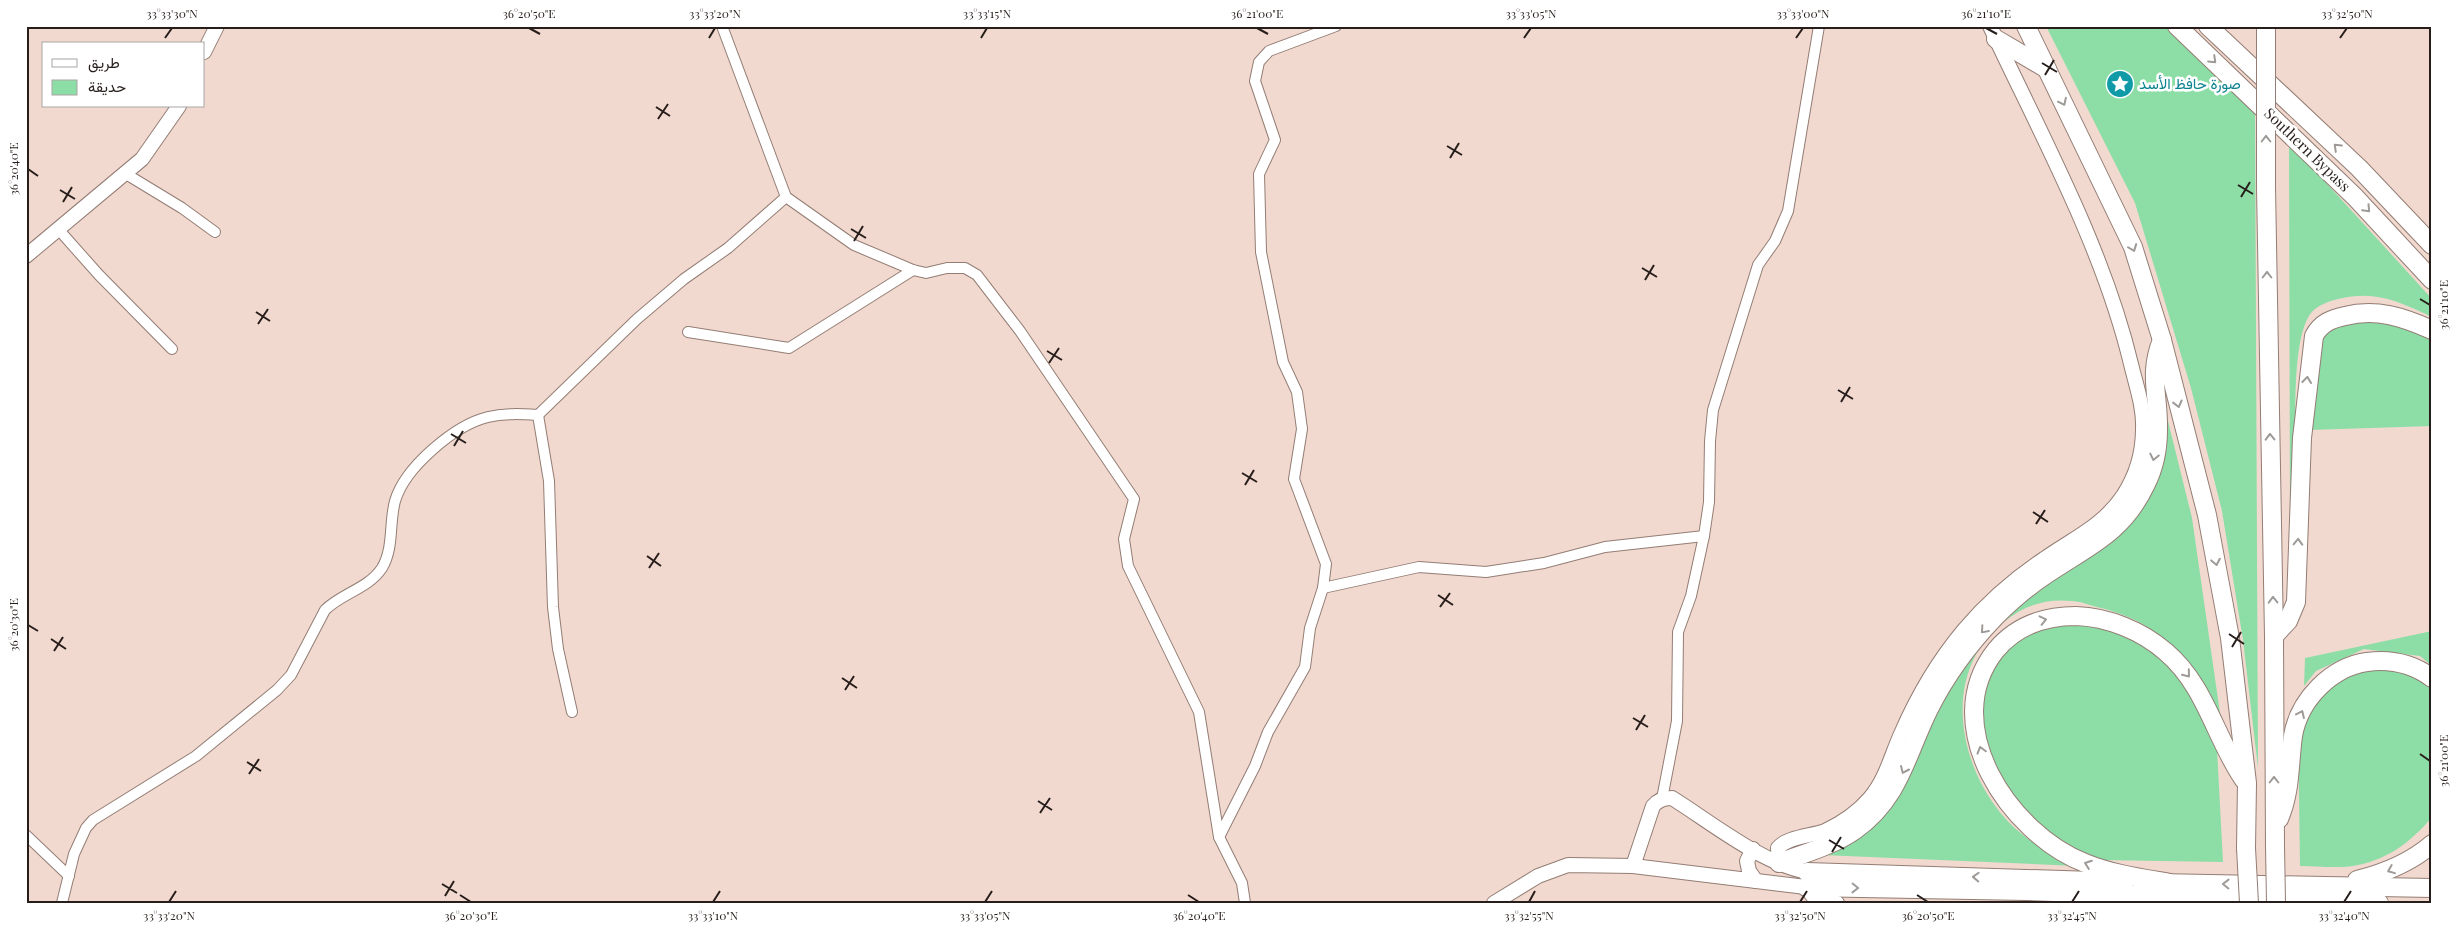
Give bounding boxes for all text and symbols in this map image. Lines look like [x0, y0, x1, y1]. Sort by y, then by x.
text: 33°33'30"N [146, 5, 198, 21]
text: 36°20'50"E [502, 5, 556, 21]
text: 33°33'20"N [689, 5, 741, 21]
text: 33°33'15"N [963, 5, 1012, 21]
text: 36°21'00"E [1231, 5, 1283, 21]
text: 33°33'05"N [1505, 5, 1557, 21]
text: 33°33'00"N [1776, 5, 1830, 21]
text: 36°21'10"E [1961, 5, 2011, 21]
text: 33°32'50"N [2321, 5, 2373, 21]
legend [42, 42, 205, 108]
text: طريق [88, 52, 120, 73]
one-way arrow [2207, 54, 2216, 63]
place icon: صورة حافظ الأسد [2105, 69, 2135, 99]
place label: صورة حافظ الأسد [2139, 73, 2241, 93]
text: حديقة [88, 76, 126, 96]
one-way arrow [2056, 96, 2066, 105]
street label: Southern Bypass [2260, 103, 2355, 196]
one-way arrow [2261, 134, 2271, 142]
text: 36°20'40"E [5, 142, 21, 196]
one-way arrow [2334, 144, 2343, 153]
one-way arrow [2361, 204, 2370, 213]
one-way arrow [2127, 243, 2137, 252]
one-way arrow [2262, 270, 2272, 278]
text: 36°21'10"E [2435, 280, 2451, 330]
one-way arrow [2301, 376, 2312, 384]
one-way arrow [2172, 400, 2183, 408]
one-way arrow [2264, 433, 2275, 441]
one-way arrow [2150, 452, 2160, 461]
one-way arrow [2292, 538, 2303, 546]
one-way arrow [2210, 558, 2221, 566]
one-way arrow [2268, 595, 2278, 603]
text: 36°20'30"E [5, 598, 21, 652]
one-way arrow [2038, 615, 2047, 626]
one-way arrow [1981, 624, 1989, 633]
one-way arrow [2181, 668, 2189, 677]
one-way arrow [2295, 710, 2305, 719]
text: 36°21'00"E [2435, 735, 2451, 787]
one-way arrow [1976, 746, 1986, 755]
one-way arrow [1899, 765, 1910, 774]
one-way arrow [2269, 775, 2279, 783]
one-way arrow [2084, 860, 2093, 870]
one-way arrow [2387, 863, 2396, 874]
one-way arrow [1971, 872, 1979, 882]
one-way arrow [2221, 879, 2229, 889]
one-way arrow [1852, 883, 1859, 893]
text: 33°33'20"N [143, 907, 195, 923]
text: 36°20'30"E [444, 907, 498, 923]
text: 33°33'10"N [688, 907, 739, 923]
text: 33°33'05"N [959, 907, 1011, 923]
text: 36°20'40"E [1172, 907, 1226, 923]
text: 33°32'55"N [1504, 907, 1554, 923]
text: 33°32'50"N [1774, 907, 1826, 923]
text: 36°20'50"E [1901, 907, 1955, 923]
text: 33°32'45"N [2047, 907, 2097, 923]
text: 33°32'40"N [2318, 907, 2370, 923]

